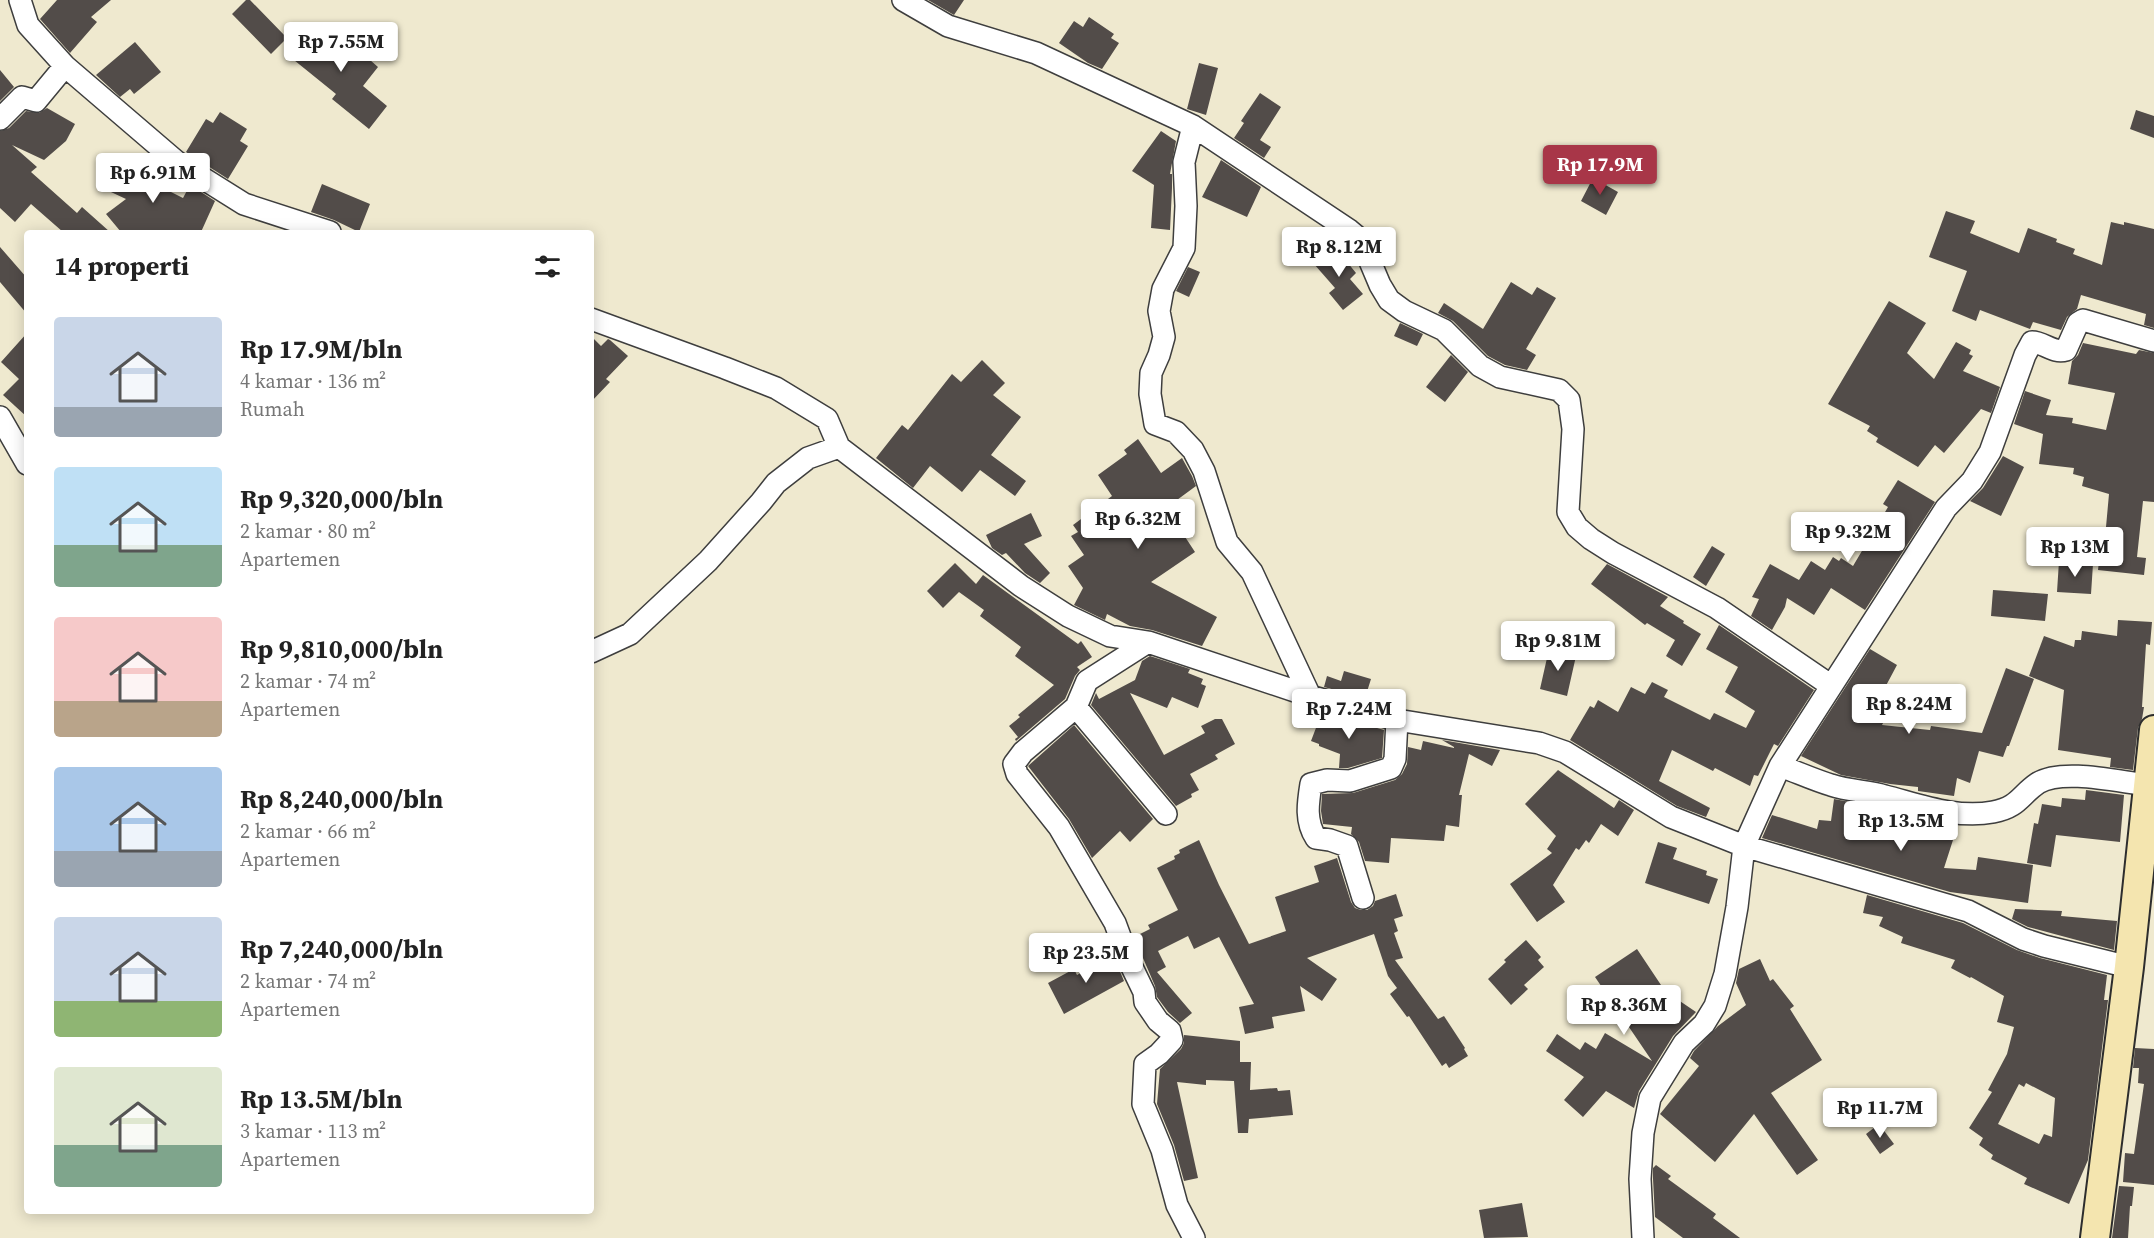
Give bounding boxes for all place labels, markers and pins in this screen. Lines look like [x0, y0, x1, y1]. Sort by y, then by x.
pin: Rp 7.55M [279, 22, 403, 73]
pin: Rp 17.9M [1538, 145, 1662, 196]
pin: Rp 6.91M [91, 153, 215, 204]
pin: Rp 8.12M [1277, 227, 1401, 278]
pin: Rp 6.32M [1076, 499, 1200, 550]
pin: Rp 9.32M [1786, 512, 1910, 563]
pin: Rp 13M [2026, 527, 2124, 578]
pin: Rp 9.81M [1496, 621, 1620, 672]
pin: Rp 8.24M [1847, 684, 1971, 735]
pin: Rp 7.24M [1287, 689, 1411, 740]
pin: Rp 13.5M [1839, 801, 1963, 852]
pin: Rp 23.5M [1024, 933, 1148, 984]
pin: Rp 8.36M [1562, 985, 1686, 1036]
pin: Rp 11.7M [1818, 1088, 1942, 1139]

